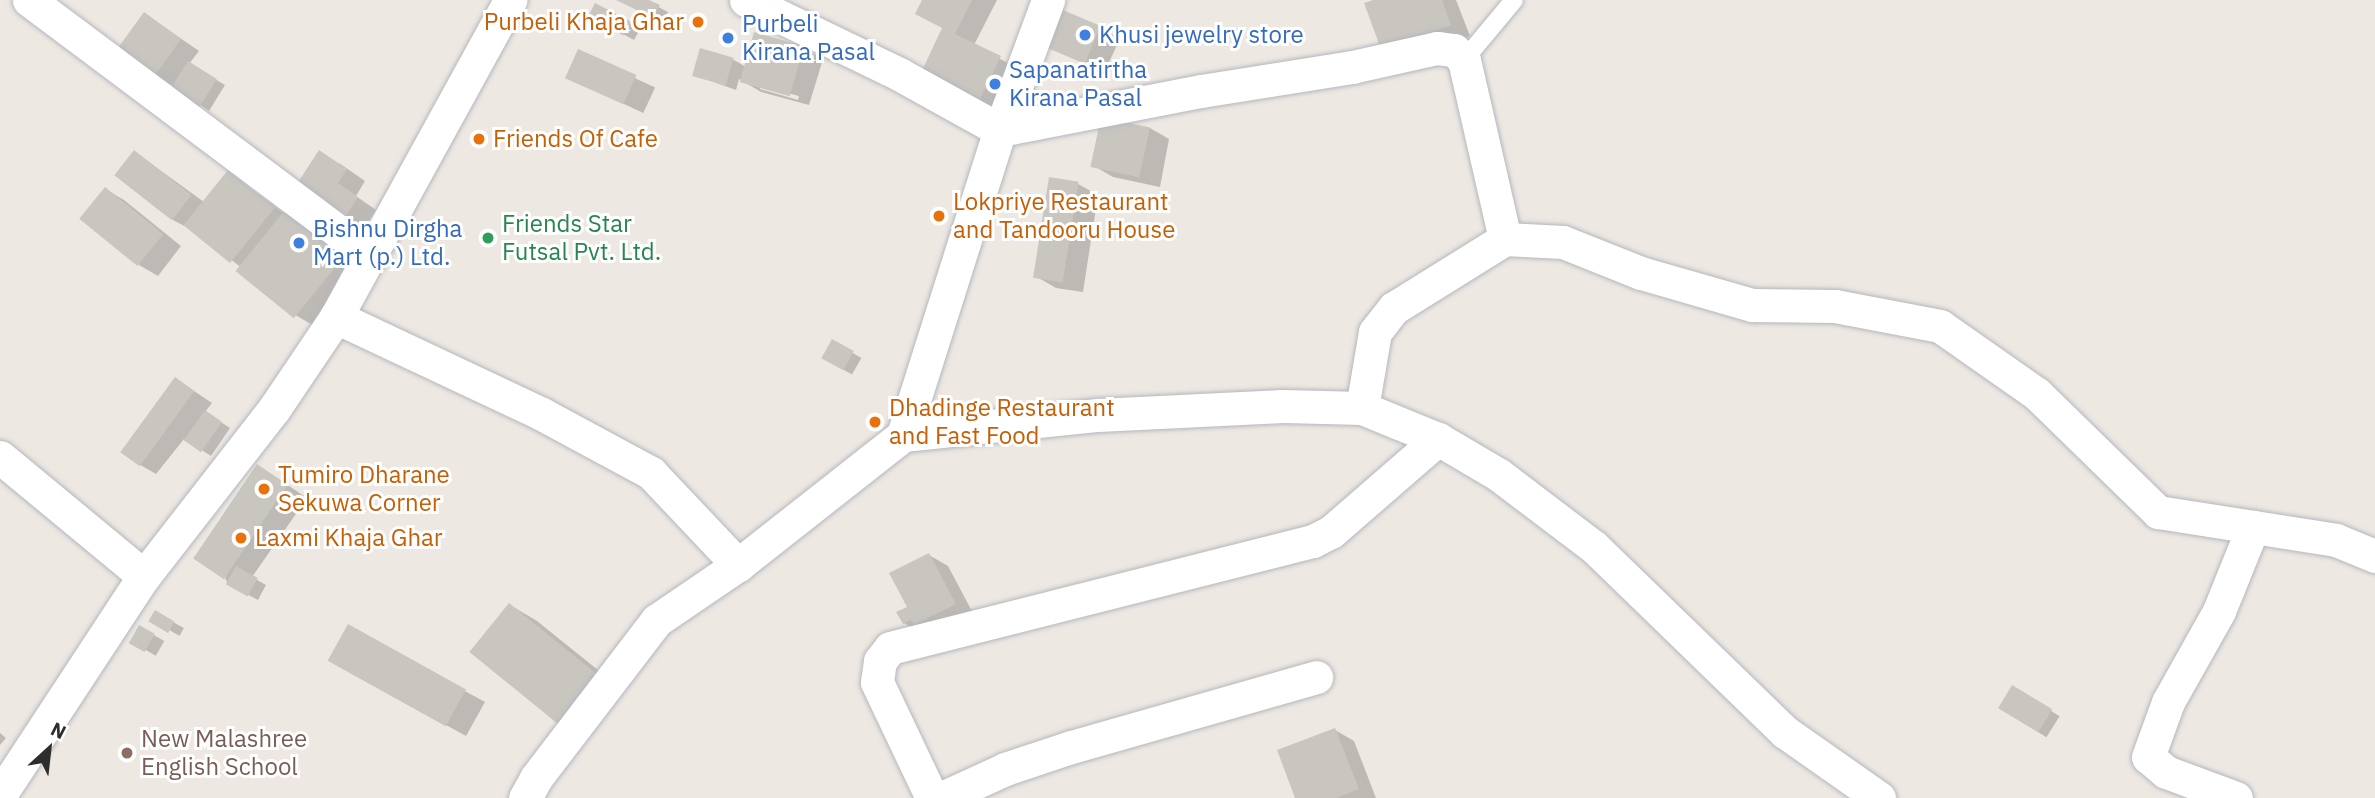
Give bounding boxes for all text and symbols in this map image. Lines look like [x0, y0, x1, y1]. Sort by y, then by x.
place label: Purbeli Khaja Ghar [484, 8, 684, 36]
place label: Purbeli Kirana Pasal [742, 10, 875, 66]
marker: Purbeli Khaja Ghar [690, 14, 706, 30]
place label: Khusi jewelry store [1099, 21, 1304, 49]
marker: Khusi jewelry store [1077, 27, 1093, 43]
marker: Purbeli Kirana Pasal [720, 30, 736, 46]
place label: Sapanatirtha Kirana Pasal [1009, 56, 1147, 112]
marker: Sapanatirtha Kirana Pasal [987, 76, 1003, 92]
place label: Friends Of Cafe [493, 125, 658, 153]
marker: Friends Of Cafe [471, 131, 487, 147]
place label: Lokpriye Restaurant and Tandooru House [953, 188, 1175, 244]
marker: Lokpriye Restaurant and Tandooru House [931, 208, 947, 224]
place label: Friends Star Futsal Pvt. Ltd. [502, 210, 661, 266]
place label: Bishnu Dirgha Mart (p.) Ltd. [313, 215, 462, 271]
marker: Friends Star Futsal Pvt. Ltd. [480, 230, 496, 246]
marker: Bishnu Dirgha Mart (p.) Ltd. [291, 235, 307, 251]
place label: Dhadinge Restaurant and Fast Food [889, 394, 1115, 450]
marker: Dhadinge Restaurant and Fast Food [867, 414, 883, 430]
place label: Tumiro Dharane Sekuwa Corner [278, 461, 450, 517]
marker: Tumiro Dharane Sekuwa Corner [256, 481, 272, 497]
place label: Laxmi Khaja Ghar [255, 524, 443, 552]
marker: Laxmi Khaja Ghar [233, 530, 249, 546]
north arrow [14, 714, 84, 784]
text: N [47, 716, 70, 744]
place label: New Malashree English School [141, 725, 307, 781]
marker: New Malashree English School [119, 745, 135, 761]

